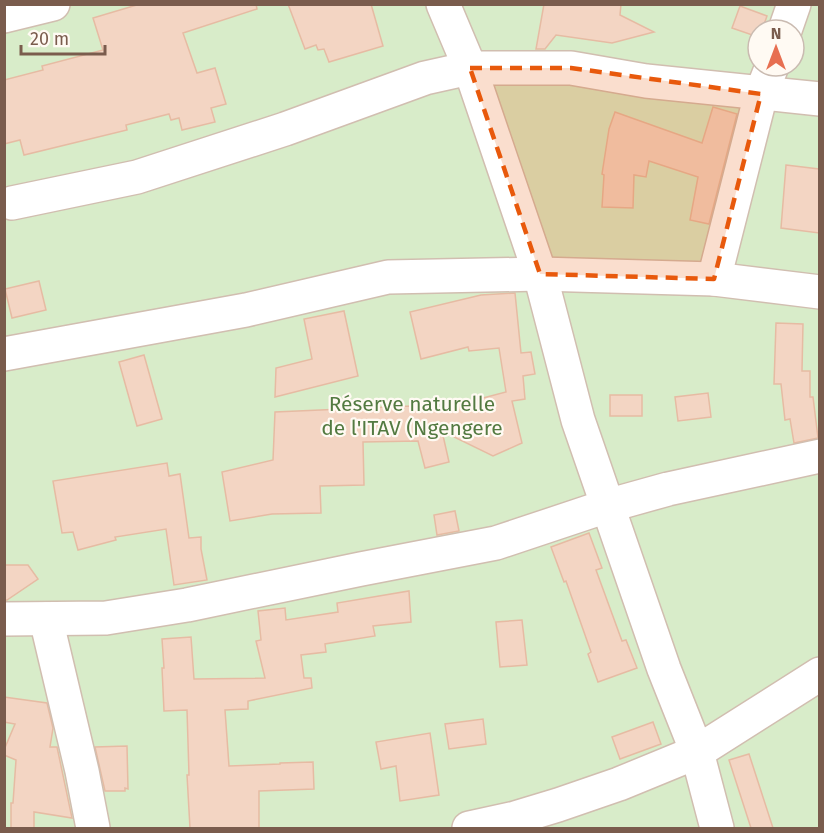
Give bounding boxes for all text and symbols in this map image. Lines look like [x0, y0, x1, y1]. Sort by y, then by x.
scale bar [21, 18, 105, 56]
north arrow [746, 18, 806, 78]
text: N [771, 24, 781, 43]
text: 20 m [30, 28, 69, 50]
park label: Réserve naturelle de l'ITAV (Ngengere [321, 391, 503, 441]

